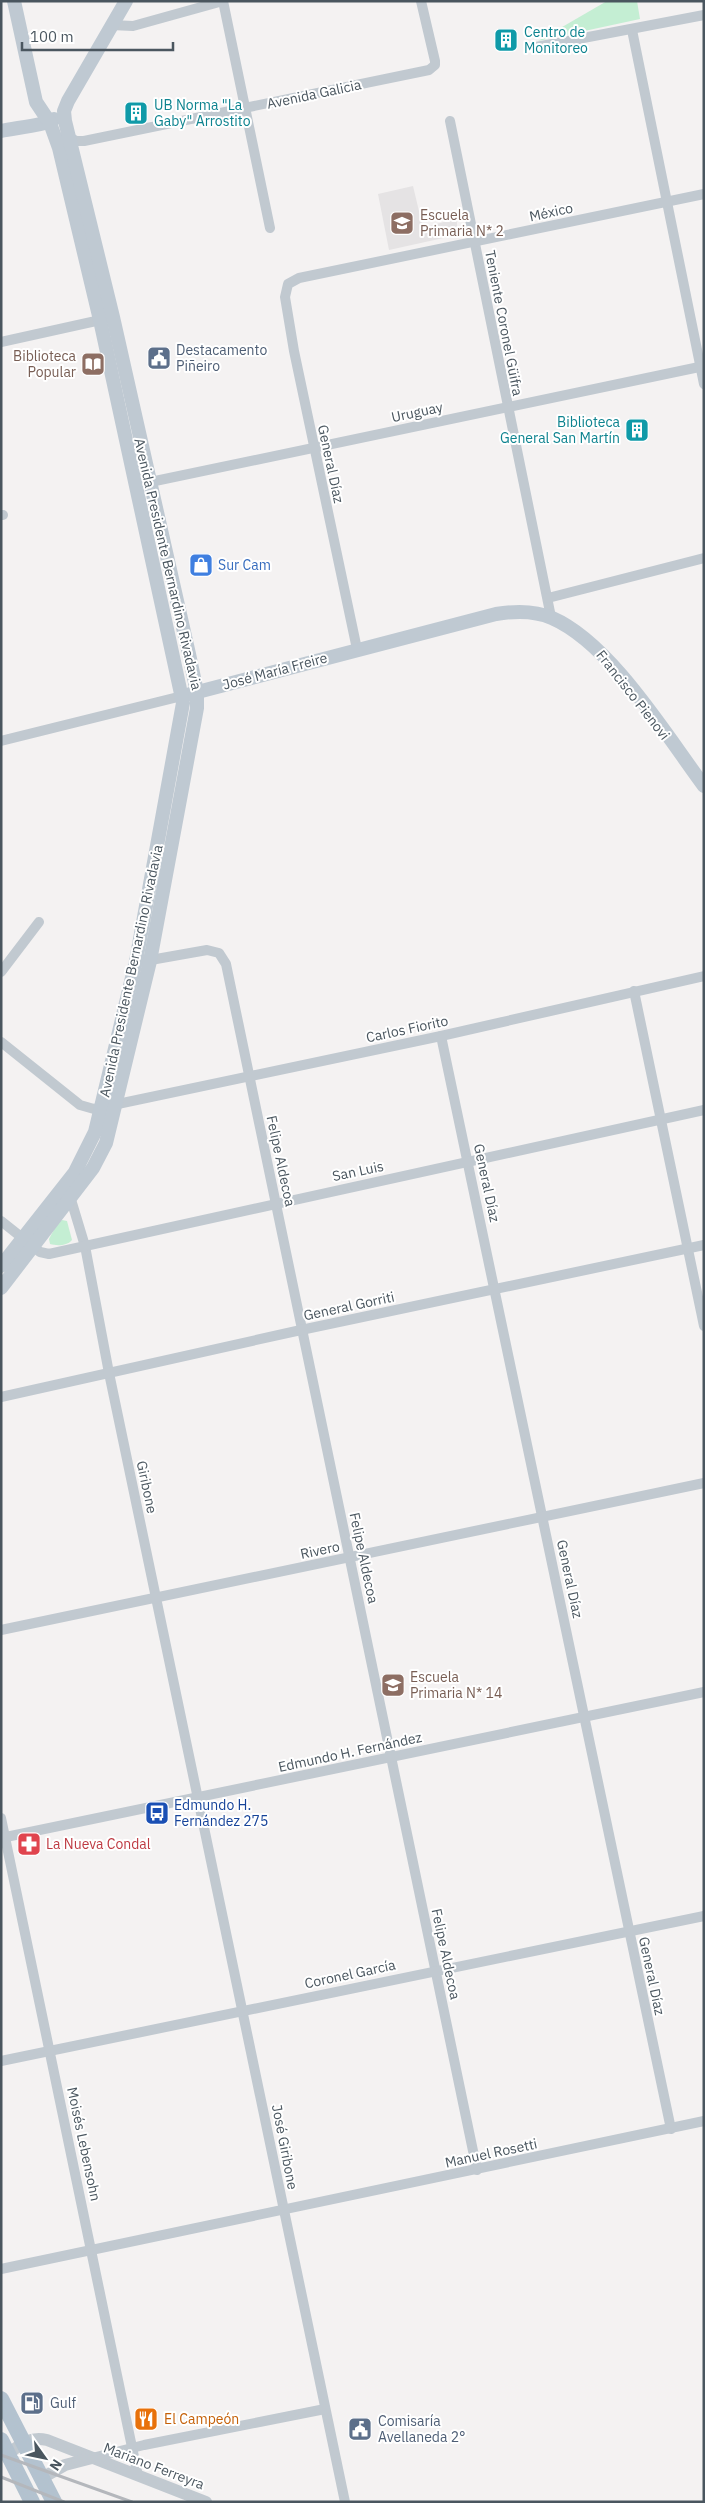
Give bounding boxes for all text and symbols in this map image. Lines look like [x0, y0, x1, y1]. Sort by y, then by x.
scale bar [22, 20, 174, 52]
place label: Centro de Monitoreo [524, 23, 588, 57]
text: 100 m [30, 27, 74, 46]
building icon: Centro de Monitoreo [493, 27, 519, 53]
street label: Avenida Galicia [265, 75, 363, 113]
place label: UB Norma "La Gaby" Arrostito [154, 96, 251, 130]
building icon: UB Norma "La Gaby" Arrostito [123, 100, 149, 126]
street label: México [527, 199, 575, 225]
place label: Escuela Primaria N* 2 [420, 206, 504, 240]
school or university icon: Escuela Primaria N* 2 [389, 210, 415, 236]
street label: Teniente Coronel Güifra [481, 249, 527, 398]
place label: Destacamento Piñeiro [176, 341, 267, 375]
public building icon: Destacamento Piñeiro [146, 345, 172, 371]
place label: Biblioteca Popular [13, 347, 77, 381]
library icon: Biblioteca Popular [80, 351, 106, 377]
street label: Uruguay [390, 398, 444, 426]
place label: Biblioteca General San Martín [500, 413, 621, 447]
building icon: Biblioteca General San Martín [624, 417, 650, 443]
street label: General Díaz [314, 423, 348, 505]
street label: Avenida Presidente Bernardino Rivadavia [130, 436, 206, 692]
shop icon: Sur Cam [188, 552, 214, 578]
place label: Sur Cam [218, 556, 271, 574]
street label: Francisco Pienovi [592, 646, 674, 744]
street label: José María Freire [221, 648, 330, 694]
street label: Avenida Presidente Bernardino Rivadavia [95, 843, 167, 1099]
street label: Carlos Fiorito [364, 1011, 450, 1046]
street label: Felipe Aldecoa [263, 1114, 300, 1209]
street label: General Díaz [470, 1142, 504, 1224]
street label: San Luis [331, 1157, 385, 1185]
street label: General Gorriti [302, 1288, 396, 1324]
street label: Giribone [133, 1459, 161, 1515]
street label: Felipe Aldecoa [346, 1511, 383, 1606]
street label: Rivero [299, 1537, 342, 1563]
street label: General Díaz [553, 1538, 587, 1620]
place label: Escuela Primaria N* 14 [410, 1668, 502, 1702]
school or university icon: Escuela Primaria N* 14 [380, 1672, 406, 1698]
street label: Edmundo H. Fernández [276, 1728, 424, 1776]
place label: Edmundo H. Fernández 275 [174, 1796, 268, 1830]
bus stop icon: Edmundo H. Fernández 275 [144, 1800, 170, 1826]
pharmacy icon: La Nueva Condal [16, 1831, 42, 1857]
place label: La Nueva Condal [46, 1835, 151, 1853]
street label: Felipe Aldecoa [428, 1907, 465, 2002]
street label: General Díaz [635, 1935, 669, 2017]
street label: Coronel García [303, 1955, 398, 1992]
street label: Moisés Lebensohn [63, 2085, 105, 2203]
street label: José Giribone [268, 2103, 302, 2191]
street label: Manuel Rosetti [443, 2134, 539, 2172]
fuel station icon: Gulf [19, 2390, 45, 2416]
place label: Gulf [50, 2394, 76, 2412]
restaurant icon: El Campeón [133, 2406, 159, 2432]
place label: El Campeón [164, 2410, 239, 2428]
place label: Comisaría Avellaneda 2° [378, 2412, 466, 2446]
public building icon: Comisaría Avellaneda 2° [347, 2416, 373, 2442]
north arrow [20, 2433, 70, 2483]
street label: Mariano Ferreyra [101, 2438, 207, 2494]
text: N [46, 2456, 66, 2474]

